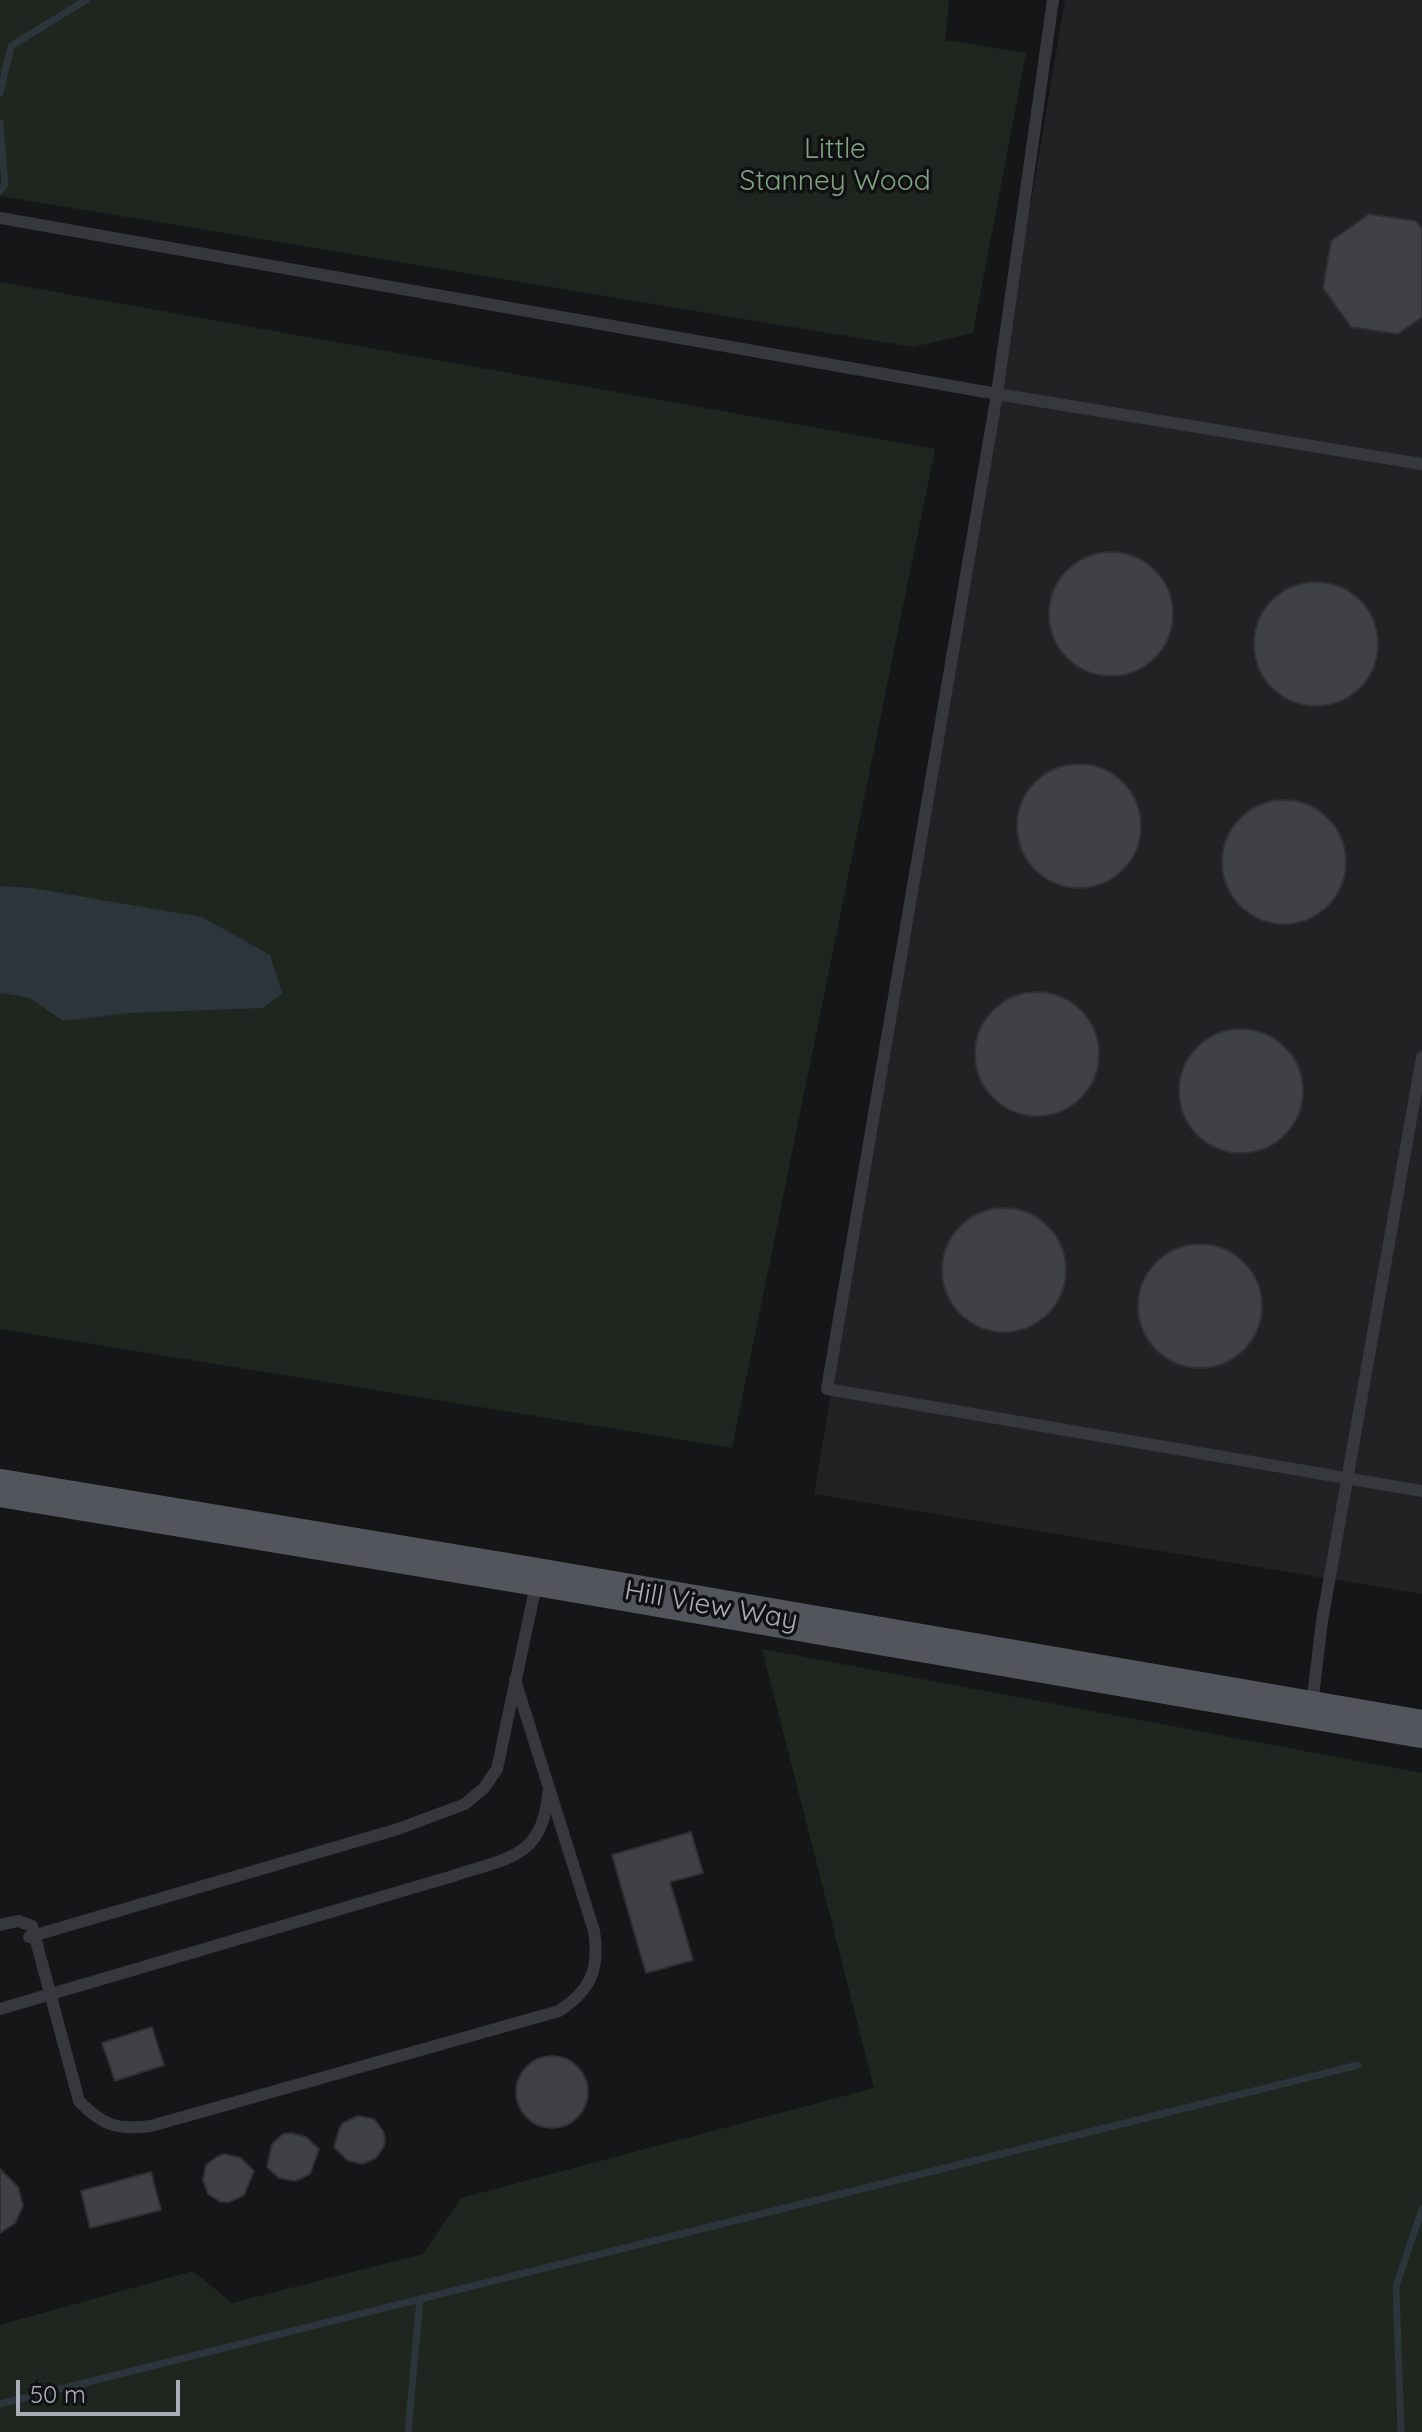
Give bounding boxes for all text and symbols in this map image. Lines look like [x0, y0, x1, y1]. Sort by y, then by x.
park label: Little Stanney Wood [739, 133, 931, 199]
street label: Hill View Way [622, 1574, 800, 1638]
scale bar [20, 2364, 184, 2414]
text: 50 m [30, 2379, 86, 2409]

